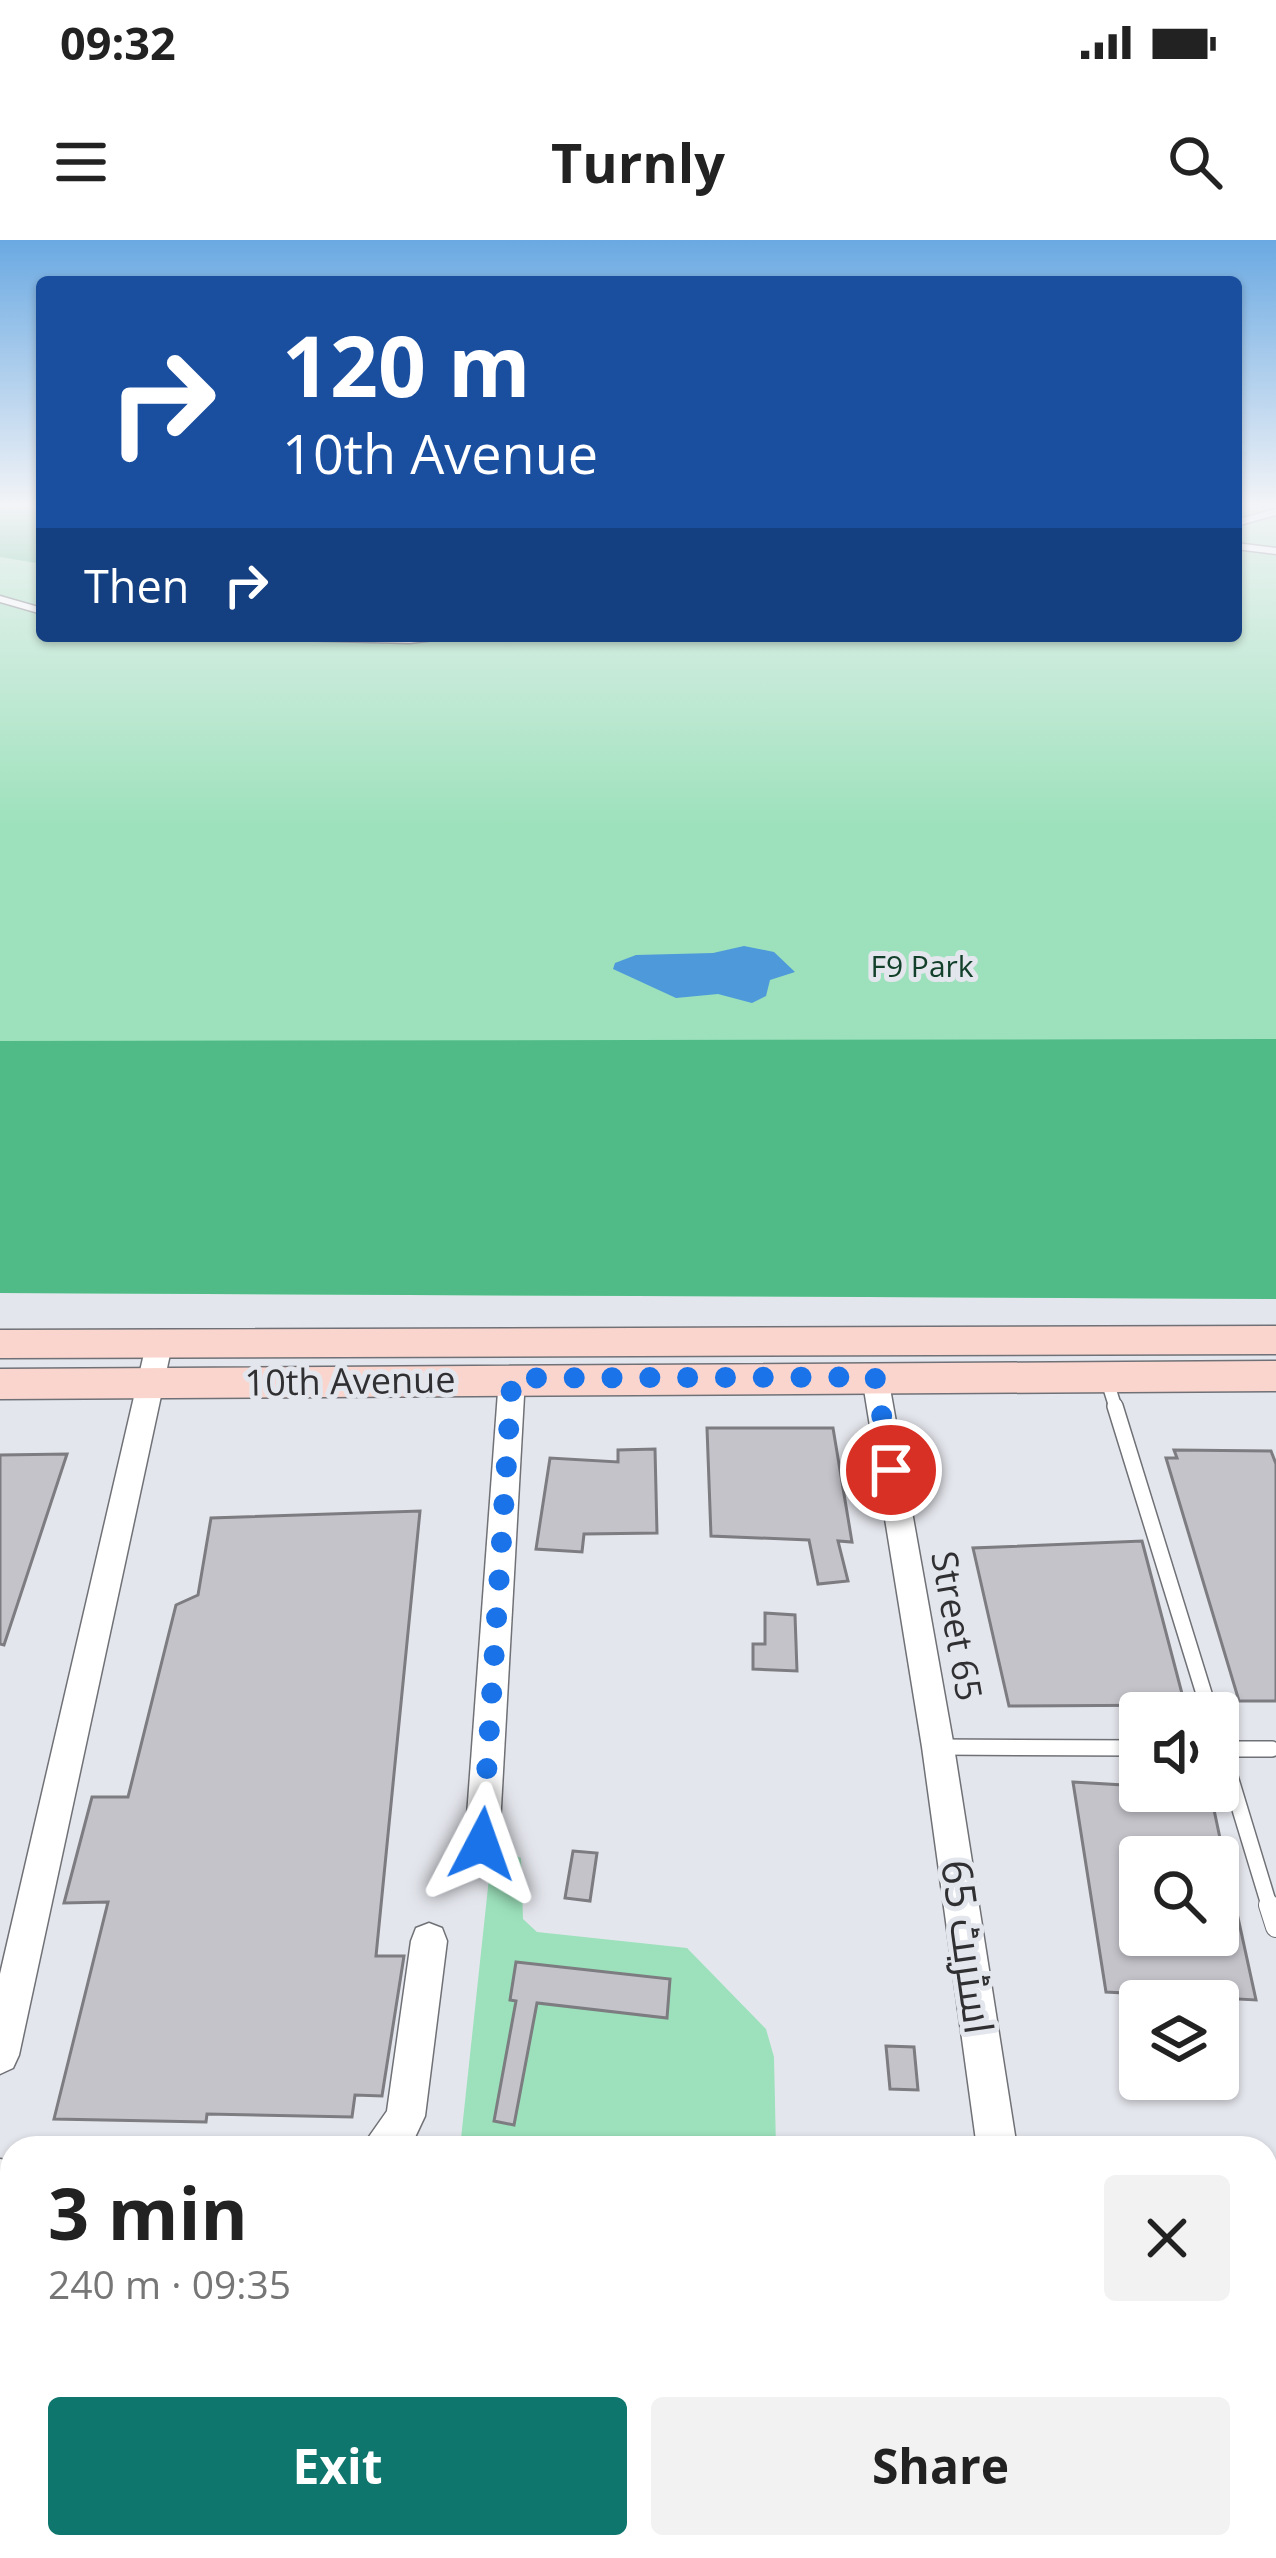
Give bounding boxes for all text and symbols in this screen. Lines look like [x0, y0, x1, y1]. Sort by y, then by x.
text: 09:32 [60, 12, 176, 73]
text: Turnly [551, 125, 725, 199]
icon: menu [48, 129, 114, 195]
icon: search [1162, 129, 1228, 195]
text: 120 m [282, 307, 530, 422]
icon: right [84, 324, 240, 480]
text: 10th Avenue [282, 416, 598, 490]
icon: right [213, 552, 279, 618]
text: Then [84, 555, 189, 616]
park label: F9 Park [870, 945, 974, 986]
street label: 10th Avenue [244, 1354, 456, 1407]
pin [840, 1419, 942, 1521]
icon: arrive [858, 1437, 924, 1503]
street label: Street 65 [920, 1547, 995, 1705]
map controls [1119, 1692, 1239, 2100]
button: sound [1119, 1692, 1239, 1812]
position arrow [419, 1781, 545, 1907]
button: search [1119, 1836, 1239, 1956]
street label: اسٹریٹ 65 [929, 1856, 1010, 2038]
button: layers [1119, 1980, 1239, 2100]
text: 3 min [48, 2163, 248, 2261]
button: close [1104, 2175, 1230, 2301]
text: 240 m · 09:35 [48, 2257, 291, 2310]
button: Exit [48, 2397, 627, 2535]
button: Share [651, 2397, 1230, 2535]

